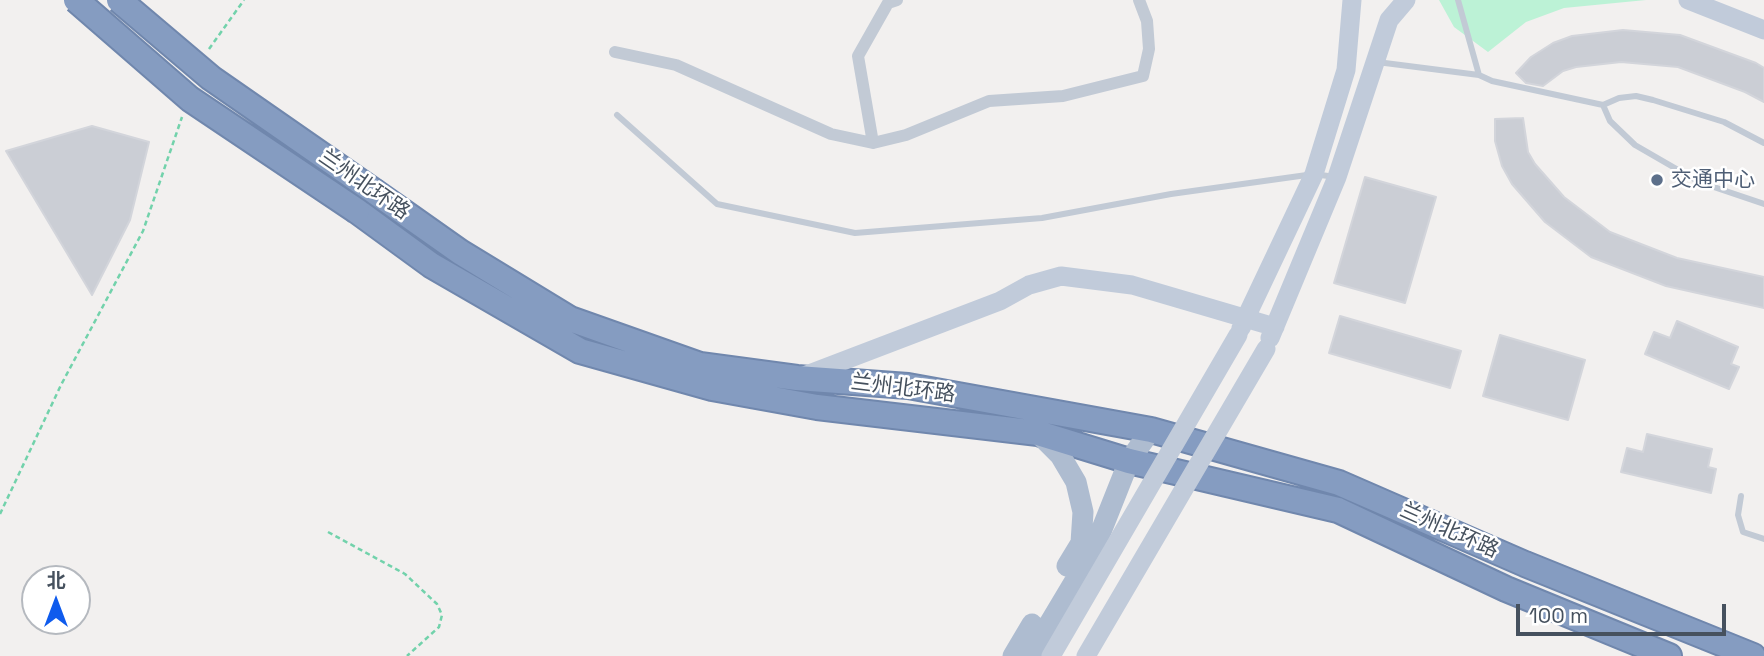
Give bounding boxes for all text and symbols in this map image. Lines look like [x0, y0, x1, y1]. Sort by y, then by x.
street label: 兰州北环路 [314, 145, 414, 225]
place label: 交通中心 [1671, 167, 1755, 193]
marker: 交通中心 [1649, 172, 1665, 188]
street label: 兰州北环路 [849, 370, 957, 408]
street label: 兰州北环路 [1396, 498, 1502, 564]
north arrow [21, 565, 91, 635]
text: 北 [46, 568, 66, 593]
scale bar [1519, 590, 1729, 634]
text: 100 m [1529, 602, 1588, 629]

